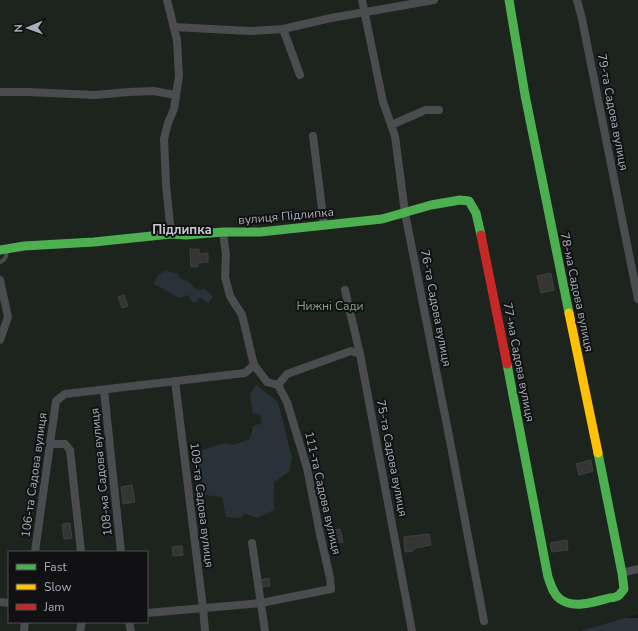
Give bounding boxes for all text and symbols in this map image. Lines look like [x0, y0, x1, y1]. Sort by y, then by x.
north arrow [8, 8, 48, 48]
text: N [11, 24, 26, 33]
street label: 79-та Садова вулиця [594, 52, 632, 172]
street label: вулиця Підлипка [238, 204, 334, 228]
district label: Підлипка [152, 221, 212, 239]
street label: 78-ма Садова вулиця [557, 231, 597, 353]
street label: 76-та Садова вулиця [417, 248, 455, 368]
park label: Нижні Сади [296, 298, 364, 314]
street label: 77-ма Садова вулиця [500, 301, 538, 423]
street label: 75-та Садова вулиця [373, 398, 411, 518]
street label: 108-ма Садова вулиця [86, 407, 116, 537]
street label: 106-та Садова вулиця [17, 411, 51, 539]
street label: 111-та Садова вулиця [301, 430, 345, 556]
street label: 109-та Садова вулиця [186, 441, 218, 569]
legend [8, 551, 148, 623]
text: Fast [44, 559, 67, 575]
text: Slow [44, 579, 72, 595]
text: Jam [43, 599, 65, 615]

